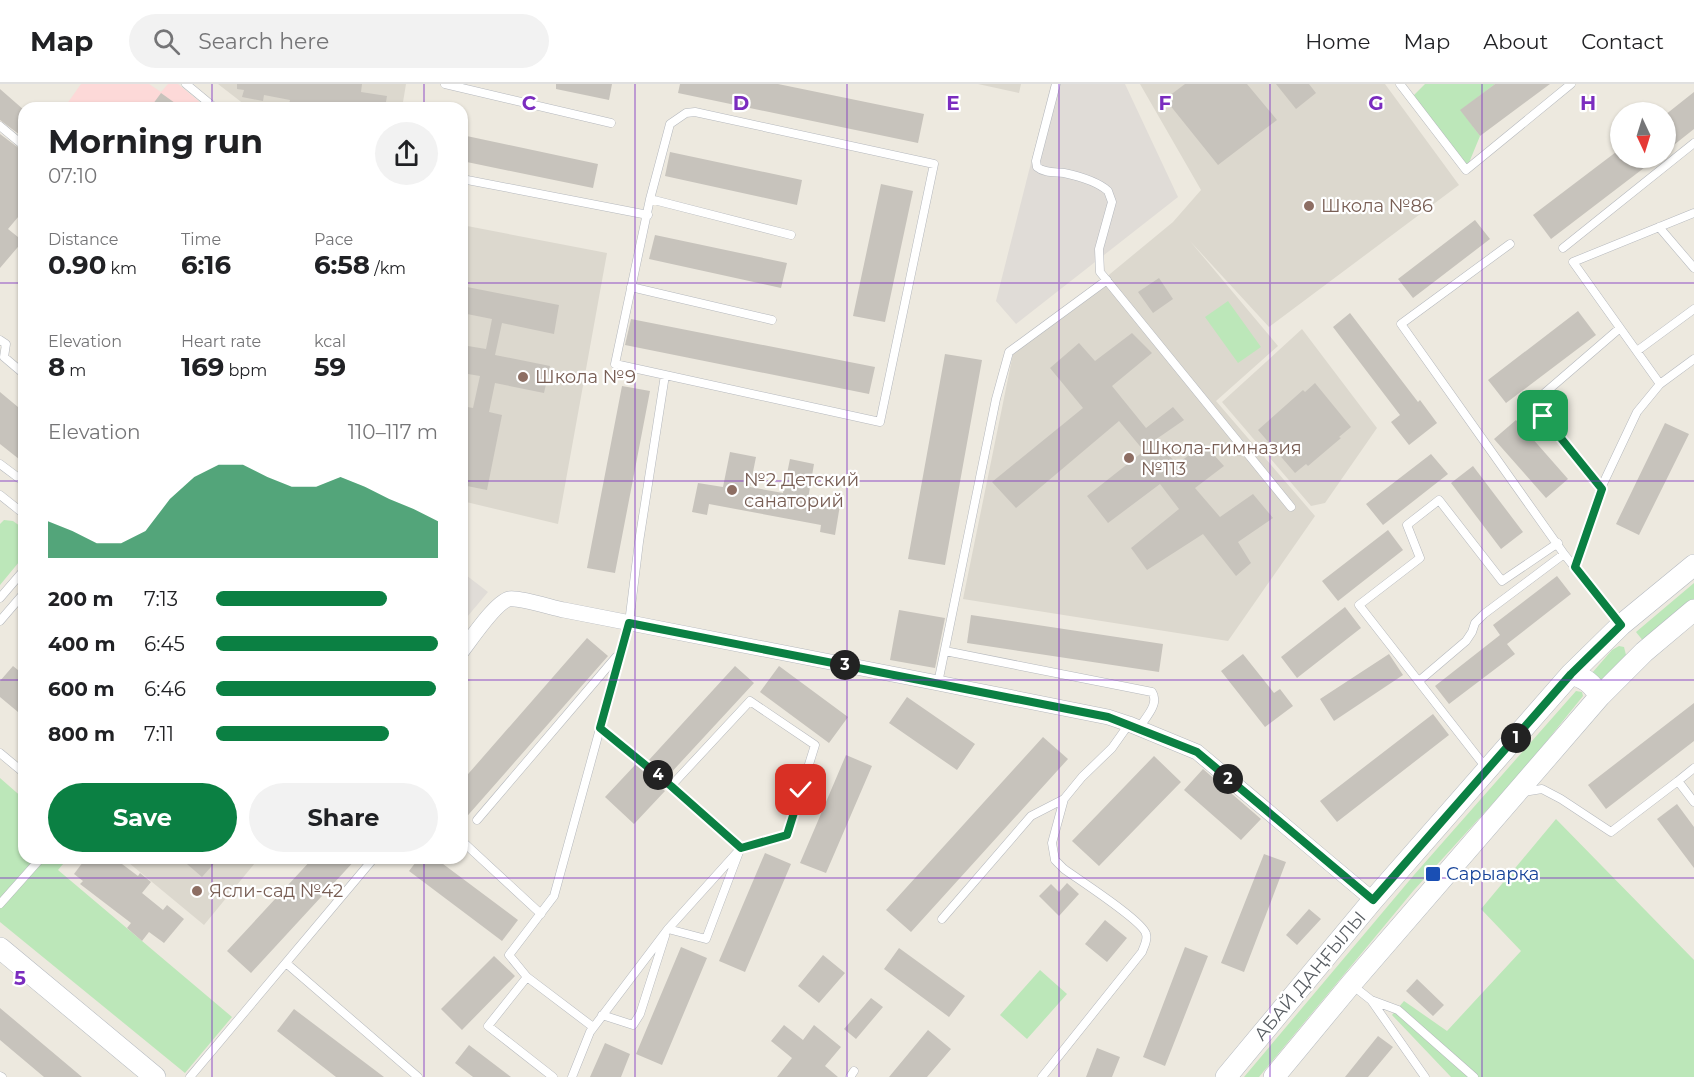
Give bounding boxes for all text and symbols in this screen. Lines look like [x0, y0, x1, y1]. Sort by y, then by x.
search box [129, 14, 549, 68]
text: Map [30, 24, 93, 58]
icon: search [150, 25, 183, 58]
text: Search here [198, 28, 329, 55]
text: Home [1305, 29, 1370, 54]
text: Map [1403, 29, 1450, 54]
text: About [1483, 29, 1548, 54]
text: Contact [1581, 29, 1664, 54]
text: C [522, 91, 537, 115]
text: D [733, 91, 749, 115]
text: E [946, 91, 960, 115]
text: F [1159, 91, 1172, 115]
text: G [1368, 91, 1384, 115]
text: H [1580, 91, 1596, 115]
north arrow [1610, 102, 1676, 168]
map controls [1610, 102, 1676, 168]
text: Morning run [48, 121, 263, 161]
button: share [375, 122, 438, 185]
text: 07:10 [48, 164, 97, 188]
place label: Школа №86 [1321, 195, 1433, 217]
marker: Школа №86 [1302, 199, 1316, 213]
text: Distance [48, 230, 118, 249]
text: Time [181, 230, 221, 249]
text: Pace [314, 230, 353, 249]
text: 0.90 [48, 249, 106, 281]
text: 6:16 [181, 249, 231, 281]
text: 6:58 [314, 249, 370, 281]
text: km [106, 259, 137, 278]
text: /km [370, 259, 406, 278]
text: Elevation [48, 332, 122, 351]
text: Heart rate [181, 332, 261, 351]
text: kcal [314, 332, 346, 351]
text: 8 [48, 351, 65, 383]
text: 169 [181, 351, 224, 383]
text: 59 [314, 351, 346, 383]
text: m [65, 361, 86, 380]
text: bpm [224, 361, 267, 380]
place label: Школа №9 [535, 366, 636, 388]
marker: Школа №9 [516, 370, 530, 384]
pin [1517, 390, 1568, 441]
icon: arrive [1526, 399, 1559, 432]
text: Elevation [48, 420, 140, 444]
text: 110–117 m [348, 420, 438, 444]
place label: Школа-гимназия №113 [1141, 437, 1302, 480]
marker: Школа-гимназия №113 [1122, 451, 1136, 465]
place label: №2 Детский санаторий [744, 469, 859, 512]
marker: №2 Детский санаторий [725, 483, 739, 497]
text: 200 m [48, 587, 114, 611]
text: 7:13 [144, 587, 178, 611]
text: 400 m [48, 632, 116, 656]
text: 6:45 [144, 632, 185, 656]
pin: 3 [830, 650, 860, 680]
text: 3 [840, 655, 850, 674]
text: 600 m [48, 677, 115, 701]
text: 6:46 [144, 677, 186, 701]
text: 800 m [48, 722, 115, 746]
text: 7:11 [144, 722, 174, 746]
pin: 1 [1501, 723, 1531, 753]
text: 1 [1513, 728, 1519, 747]
pin: 4 [643, 760, 673, 790]
pin [775, 764, 826, 815]
pin: 2 [1213, 764, 1243, 794]
text: 4 [652, 765, 664, 784]
text: 2 [1223, 769, 1233, 788]
icon: check [784, 773, 817, 806]
button: Save [48, 783, 237, 852]
button: Share [249, 783, 438, 852]
place label: Сарыарқа [1446, 863, 1539, 885]
marker: Сарыарқа [1424, 865, 1442, 883]
place label: Ясли-сад №42 [209, 880, 343, 902]
marker: Ясли-сад №42 [190, 884, 204, 898]
street label: АБАЙ ДАҢҒЫЛЫ [1249, 907, 1371, 1045]
text: 5 [14, 966, 26, 990]

